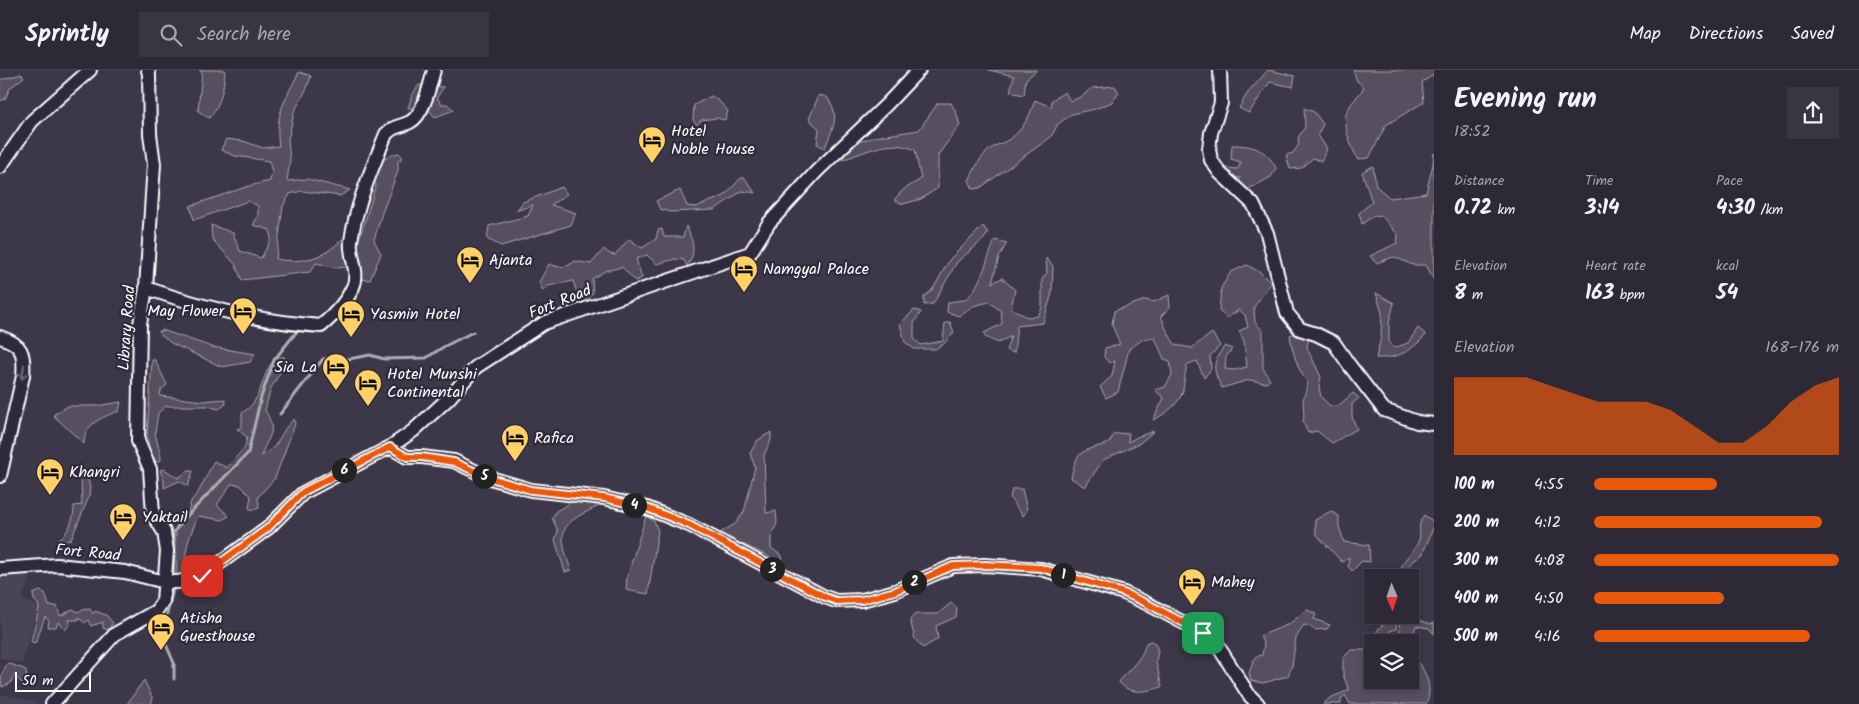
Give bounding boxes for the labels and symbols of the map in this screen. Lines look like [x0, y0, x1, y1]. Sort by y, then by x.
place label: Hotel Noble House [671, 119, 755, 162]
hotel icon: Hotel Noble House [637, 125, 667, 164]
hotel icon: Ajanta [455, 245, 485, 284]
place label: Ajanta [489, 248, 533, 273]
hotel icon: Namgyal Palace [729, 254, 759, 293]
place label: Namgyal Palace [763, 257, 869, 282]
street label: Fort Road [525, 278, 596, 326]
street label: Library Road [112, 284, 143, 371]
hotel icon: May Flower [228, 296, 258, 335]
place label: May Flower [147, 299, 226, 324]
hotel icon: Yasmin Hotel [336, 299, 366, 338]
place label: Yasmin Hotel [370, 302, 460, 327]
hotel icon: Sia La [321, 352, 351, 391]
place label: Sia La [275, 355, 317, 380]
place label: Hotel Munshi Continental [387, 362, 478, 405]
one-way arrow [18, 364, 28, 380]
hotel icon: Hotel Munshi Continental [353, 368, 383, 407]
hotel icon: Rafica [500, 423, 530, 462]
place label: Rafica [534, 426, 574, 451]
hotel icon: Khangri [35, 457, 65, 496]
pin: 6 [332, 458, 356, 482]
place label: Khangri [69, 460, 121, 485]
pin: 5 [472, 464, 496, 488]
pin: 4 [622, 492, 646, 518]
hotel icon: Yaktail [108, 502, 138, 541]
place label: Yaktail [142, 505, 188, 530]
street label: Fort Road [54, 538, 123, 568]
pin [181, 555, 223, 597]
pin: 3 [760, 556, 784, 582]
pin: 1 [1050, 562, 1076, 588]
hotel icon: Mahey [1177, 567, 1207, 606]
north arrow [1364, 569, 1419, 624]
pin: 2 [902, 570, 926, 594]
place label: Mahey [1211, 570, 1255, 595]
place label: Atisha Guesthouse [180, 606, 255, 649]
hotel icon: Atisha Guesthouse [146, 612, 176, 651]
pin [1182, 612, 1224, 654]
scale bar [15, 669, 91, 692]

